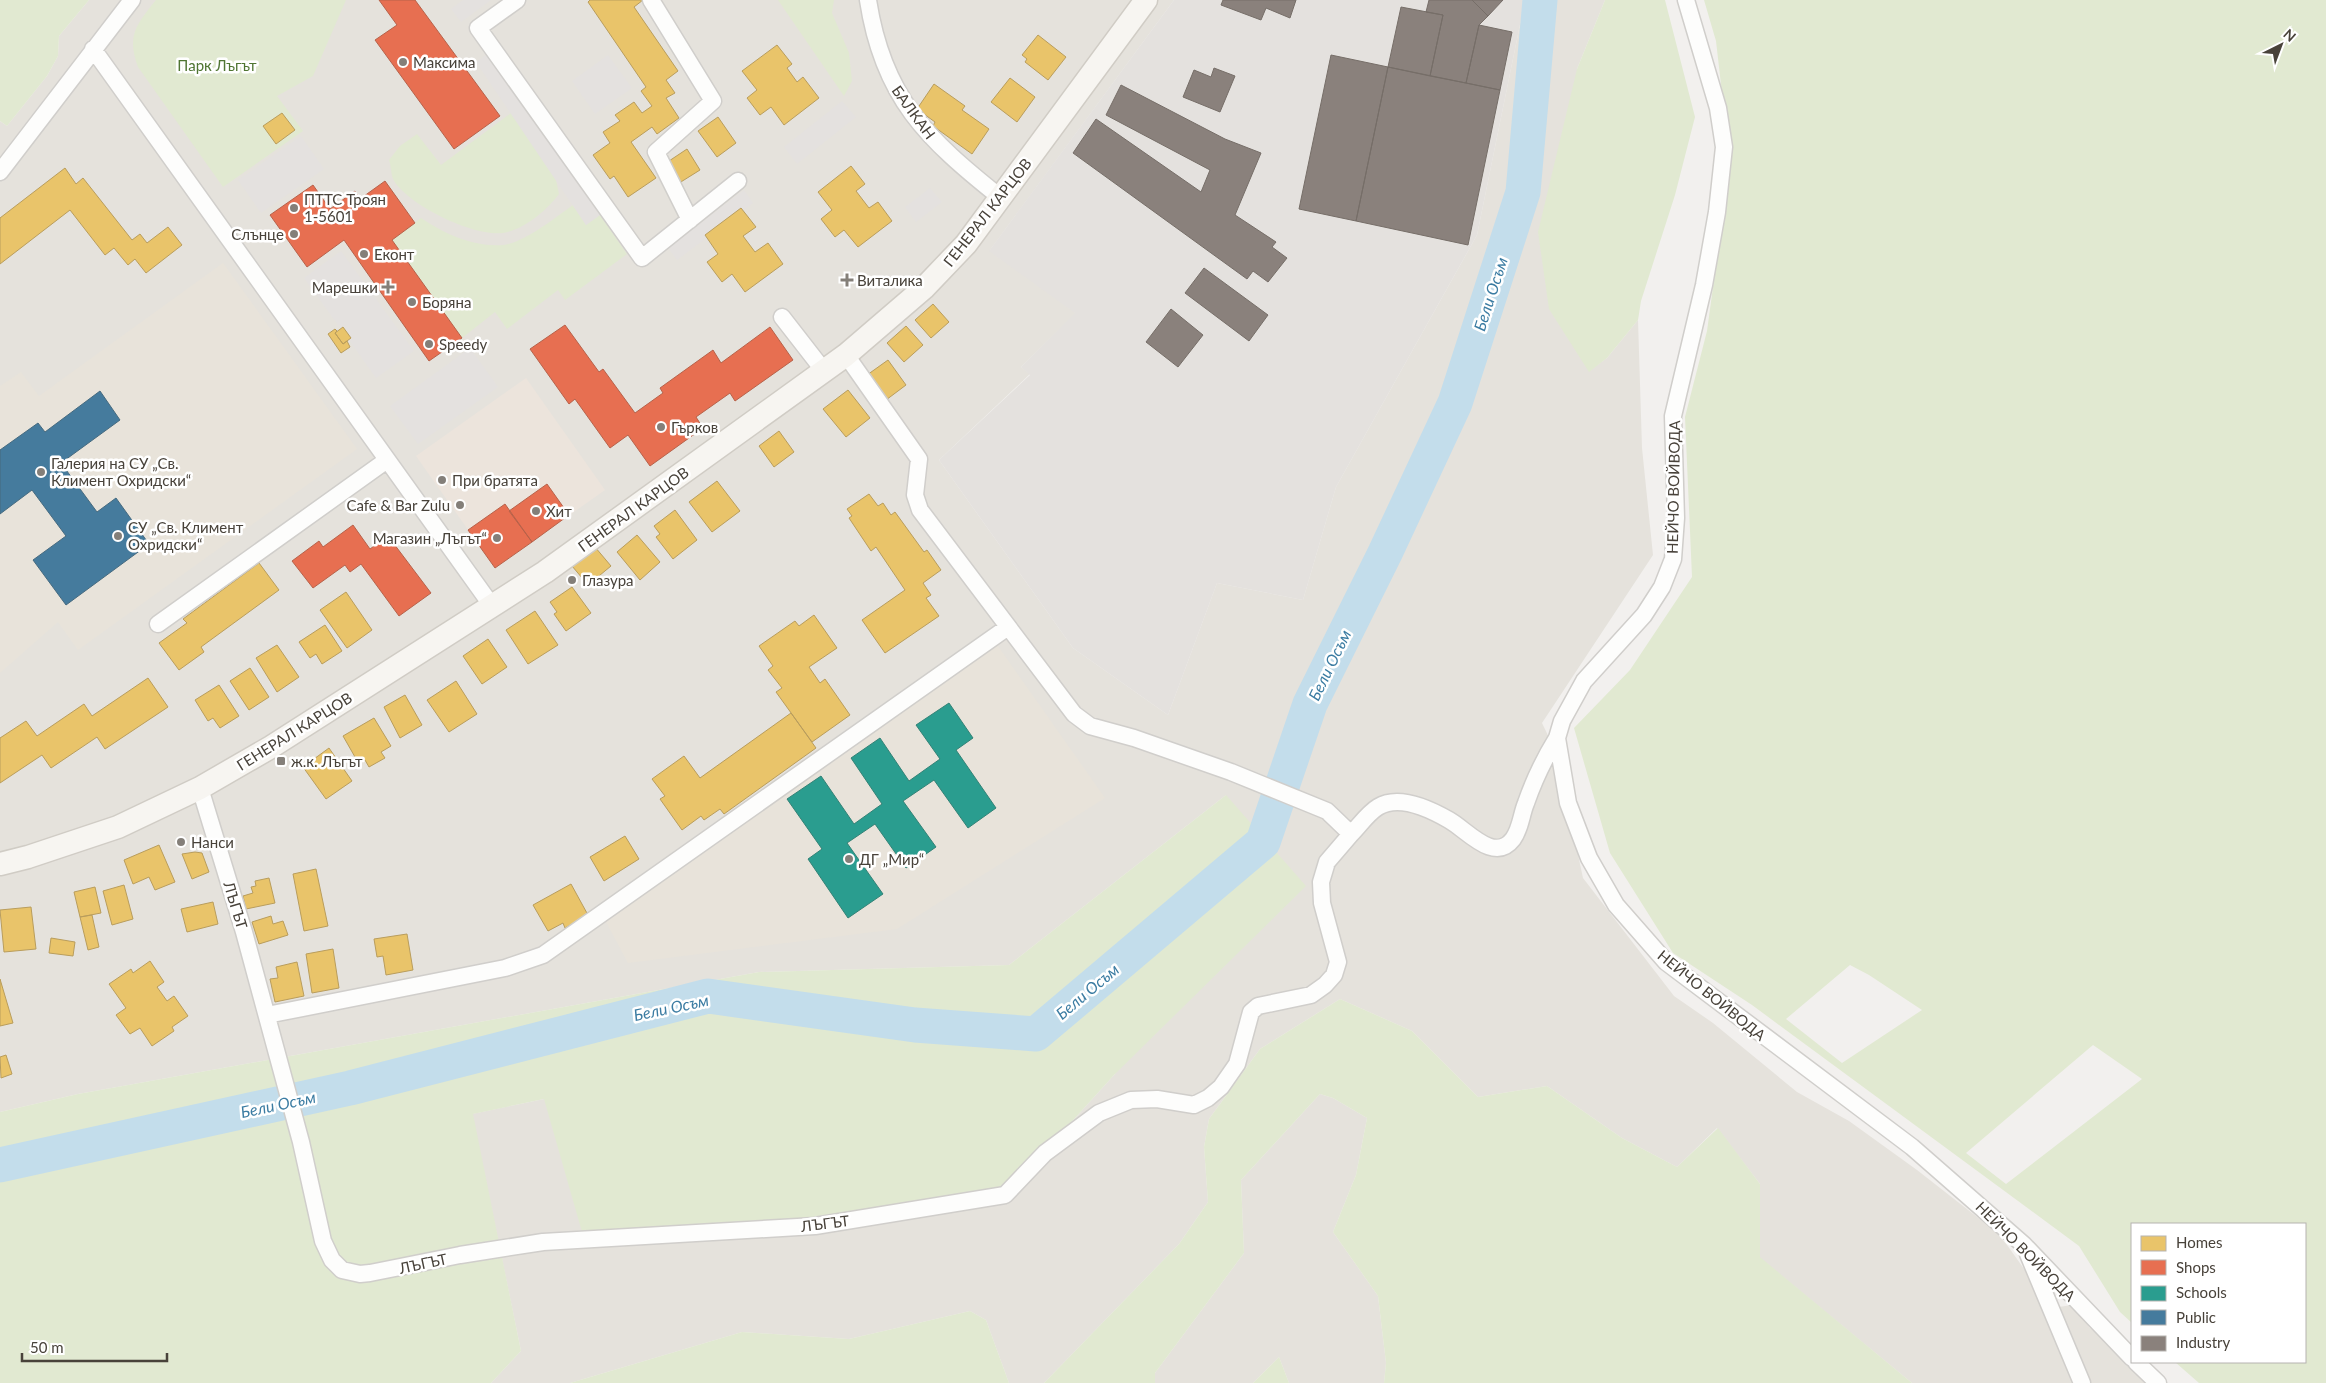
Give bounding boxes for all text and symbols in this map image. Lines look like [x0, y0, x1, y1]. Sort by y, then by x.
north arrow [2256, 20, 2306, 70]
text: N [2280, 25, 2300, 45]
place label: Максима [413, 53, 475, 71]
park label: Парк Лъгът [177, 56, 257, 74]
marker: Максима [397, 56, 409, 68]
street label: БАЛКАН [889, 82, 939, 142]
street label: ГЕНЕРАЛ КАРЦОВ [939, 154, 1035, 270]
place label: ПТТС Троян 1-5601 [304, 190, 386, 225]
marker: ПТТС Троян 1-5601 [288, 202, 300, 214]
place label: Слънце [231, 225, 284, 243]
marker: Слънце [288, 228, 300, 240]
place label: Еконт [374, 245, 415, 263]
marker: Еконт [358, 248, 370, 260]
water label: Бели Осъм [1469, 255, 1511, 333]
place label: Виталика [857, 271, 923, 289]
marker: Виталика [841, 274, 853, 286]
place label: Марешки [312, 278, 378, 296]
marker: Марешки [382, 281, 394, 293]
place label: Боряна [422, 293, 471, 311]
marker: Боряна [406, 296, 418, 308]
place label: Speedy [439, 335, 488, 353]
marker: Speedy [423, 338, 435, 350]
place label: Гърков [671, 418, 718, 436]
street label: НЕЙЧО ВОЙВОДА [1663, 419, 1683, 554]
marker: Гърков [655, 421, 667, 433]
place label: Галерия на СУ „Св. Климент Охридски“ [51, 454, 191, 489]
street label: ГЕНЕРАЛ КАРЦОВ [574, 463, 692, 555]
marker: Галерия на СУ „Св. Климент Охридски“ [35, 466, 47, 478]
place label: При братята [452, 471, 538, 489]
marker: При братята [436, 474, 448, 486]
place label: Cafe & Bar Zulu [346, 496, 450, 514]
marker: Cafe & Bar Zulu [454, 499, 466, 511]
place label: Хит [546, 502, 572, 520]
marker: Хит [530, 505, 542, 517]
place label: СУ „Св. Климент Охридски“ [128, 518, 244, 553]
place label: Магазин „Лъгът“ [373, 529, 487, 547]
marker: СУ „Св. Климент Охридски“ [112, 530, 124, 542]
marker: Магазин „Лъгът“ [491, 532, 503, 544]
place label: Глазура [582, 571, 634, 589]
marker: Глазура [566, 574, 578, 586]
water label: Бели Осъм [1304, 627, 1354, 703]
street label: ГЕНЕРАЛ КАРЦОВ [233, 688, 355, 774]
place label: ж.к. Лъгът [291, 752, 363, 770]
marker: ж.к. Лъгът [275, 755, 287, 767]
place label: Нанси [191, 833, 234, 851]
marker: Нанси [175, 836, 187, 848]
place label: ДГ „Мир“ [859, 850, 924, 868]
marker: ДГ „Мир“ [843, 853, 855, 865]
street label: ЛЪГЪТ [220, 878, 252, 931]
street label: НЕЙЧО ВОЙВОДА [1654, 946, 1770, 1045]
water label: Бели Осъм [1052, 959, 1122, 1023]
water label: Бели Осъм [632, 990, 710, 1024]
water label: Бели Осъм [239, 1087, 317, 1121]
street label: НЕЙЧО ВОЙВОДА [1972, 1197, 2080, 1305]
street label: ЛЪГЪТ [799, 1211, 850, 1235]
legend [2131, 1223, 2306, 1363]
text: Homes [2176, 1233, 2222, 1251]
street label: ЛЪГЪТ [396, 1249, 449, 1277]
text: Shops [2176, 1258, 2216, 1276]
text: Schools [2176, 1283, 2227, 1301]
text: Public [2176, 1308, 2216, 1326]
scale bar [22, 1330, 168, 1362]
text: Industry [2176, 1333, 2231, 1351]
text: 50 m [30, 1338, 64, 1356]

